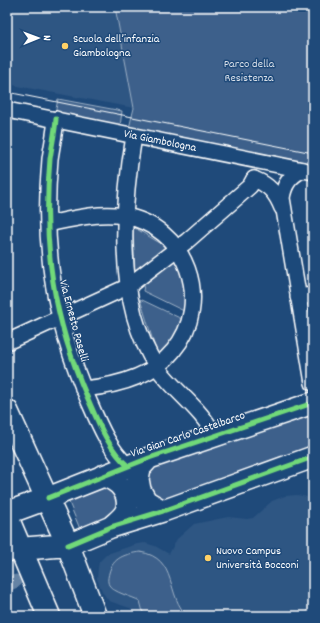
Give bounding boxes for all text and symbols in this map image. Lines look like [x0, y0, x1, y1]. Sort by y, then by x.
north arrow [18, 18, 58, 58]
place label: Scuola dell’infanzia Giambologna [73, 31, 160, 62]
text: N [38, 35, 54, 41]
marker: Scuola dell’infanzia Giambologna [60, 41, 70, 51]
park label: Parco della Resistenza [224, 56, 275, 87]
street label: Via Giambologna [122, 125, 198, 157]
street label: Via Ernesto Paselli [54, 278, 92, 364]
street label: Via Gian Carlo Castelbarco [128, 407, 248, 463]
place label: Nuovo Campus Università Bocconi [216, 543, 298, 574]
marker: Nuovo Campus Università Bocconi [203, 553, 213, 563]

